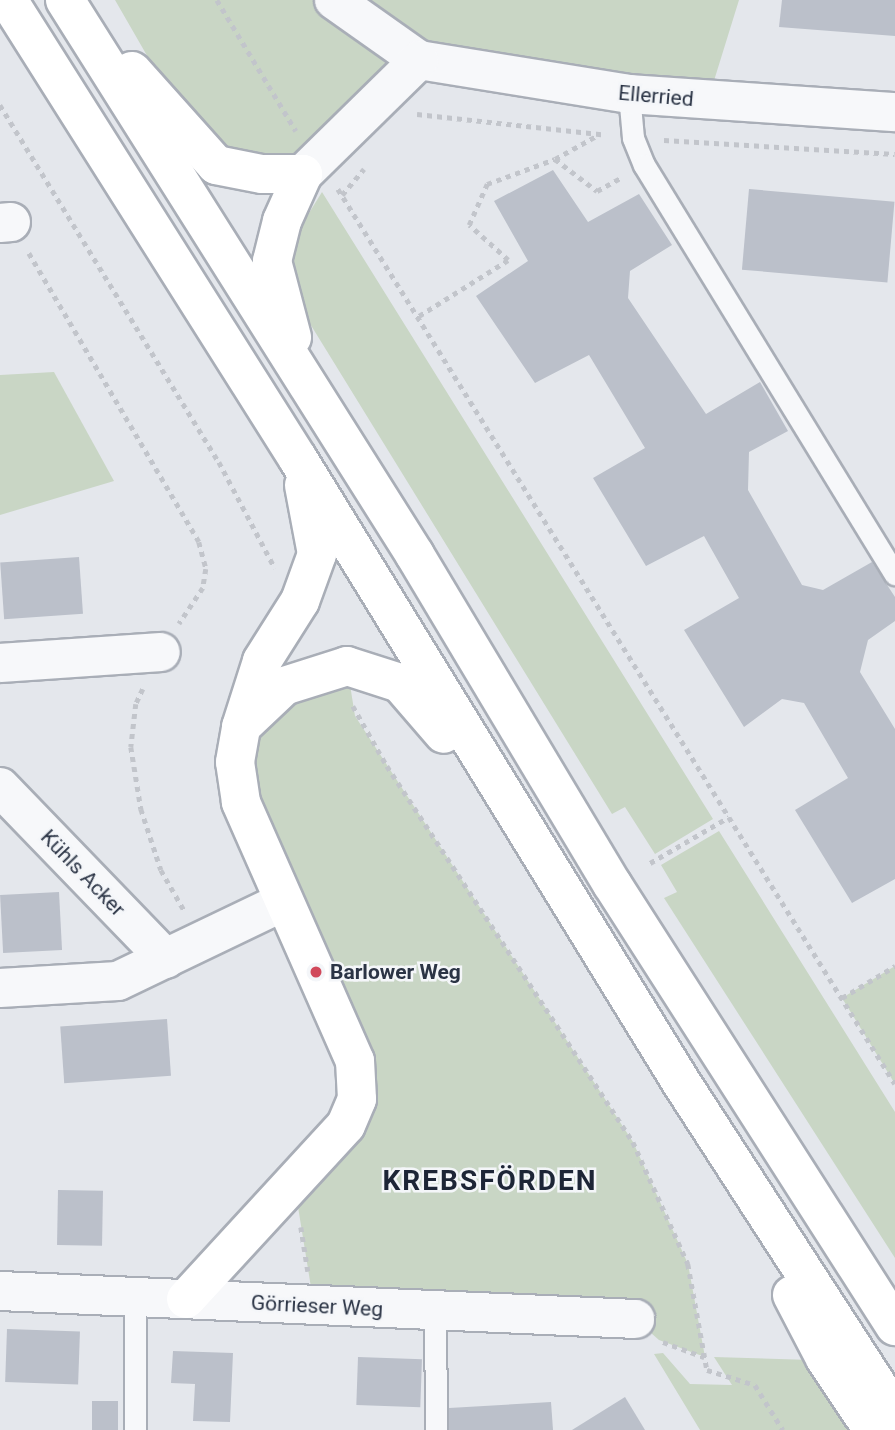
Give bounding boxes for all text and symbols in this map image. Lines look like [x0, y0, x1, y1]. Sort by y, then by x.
street label: Ellerried [617, 80, 695, 112]
street label: Kühls Acker [36, 824, 130, 922]
place label: Barlower Weg [330, 959, 461, 985]
marker: Barlower Weg [308, 964, 324, 980]
district label: KREBSFÖRDEN [384, 1164, 596, 1198]
street label: Görrieser Weg [250, 1290, 384, 1322]

